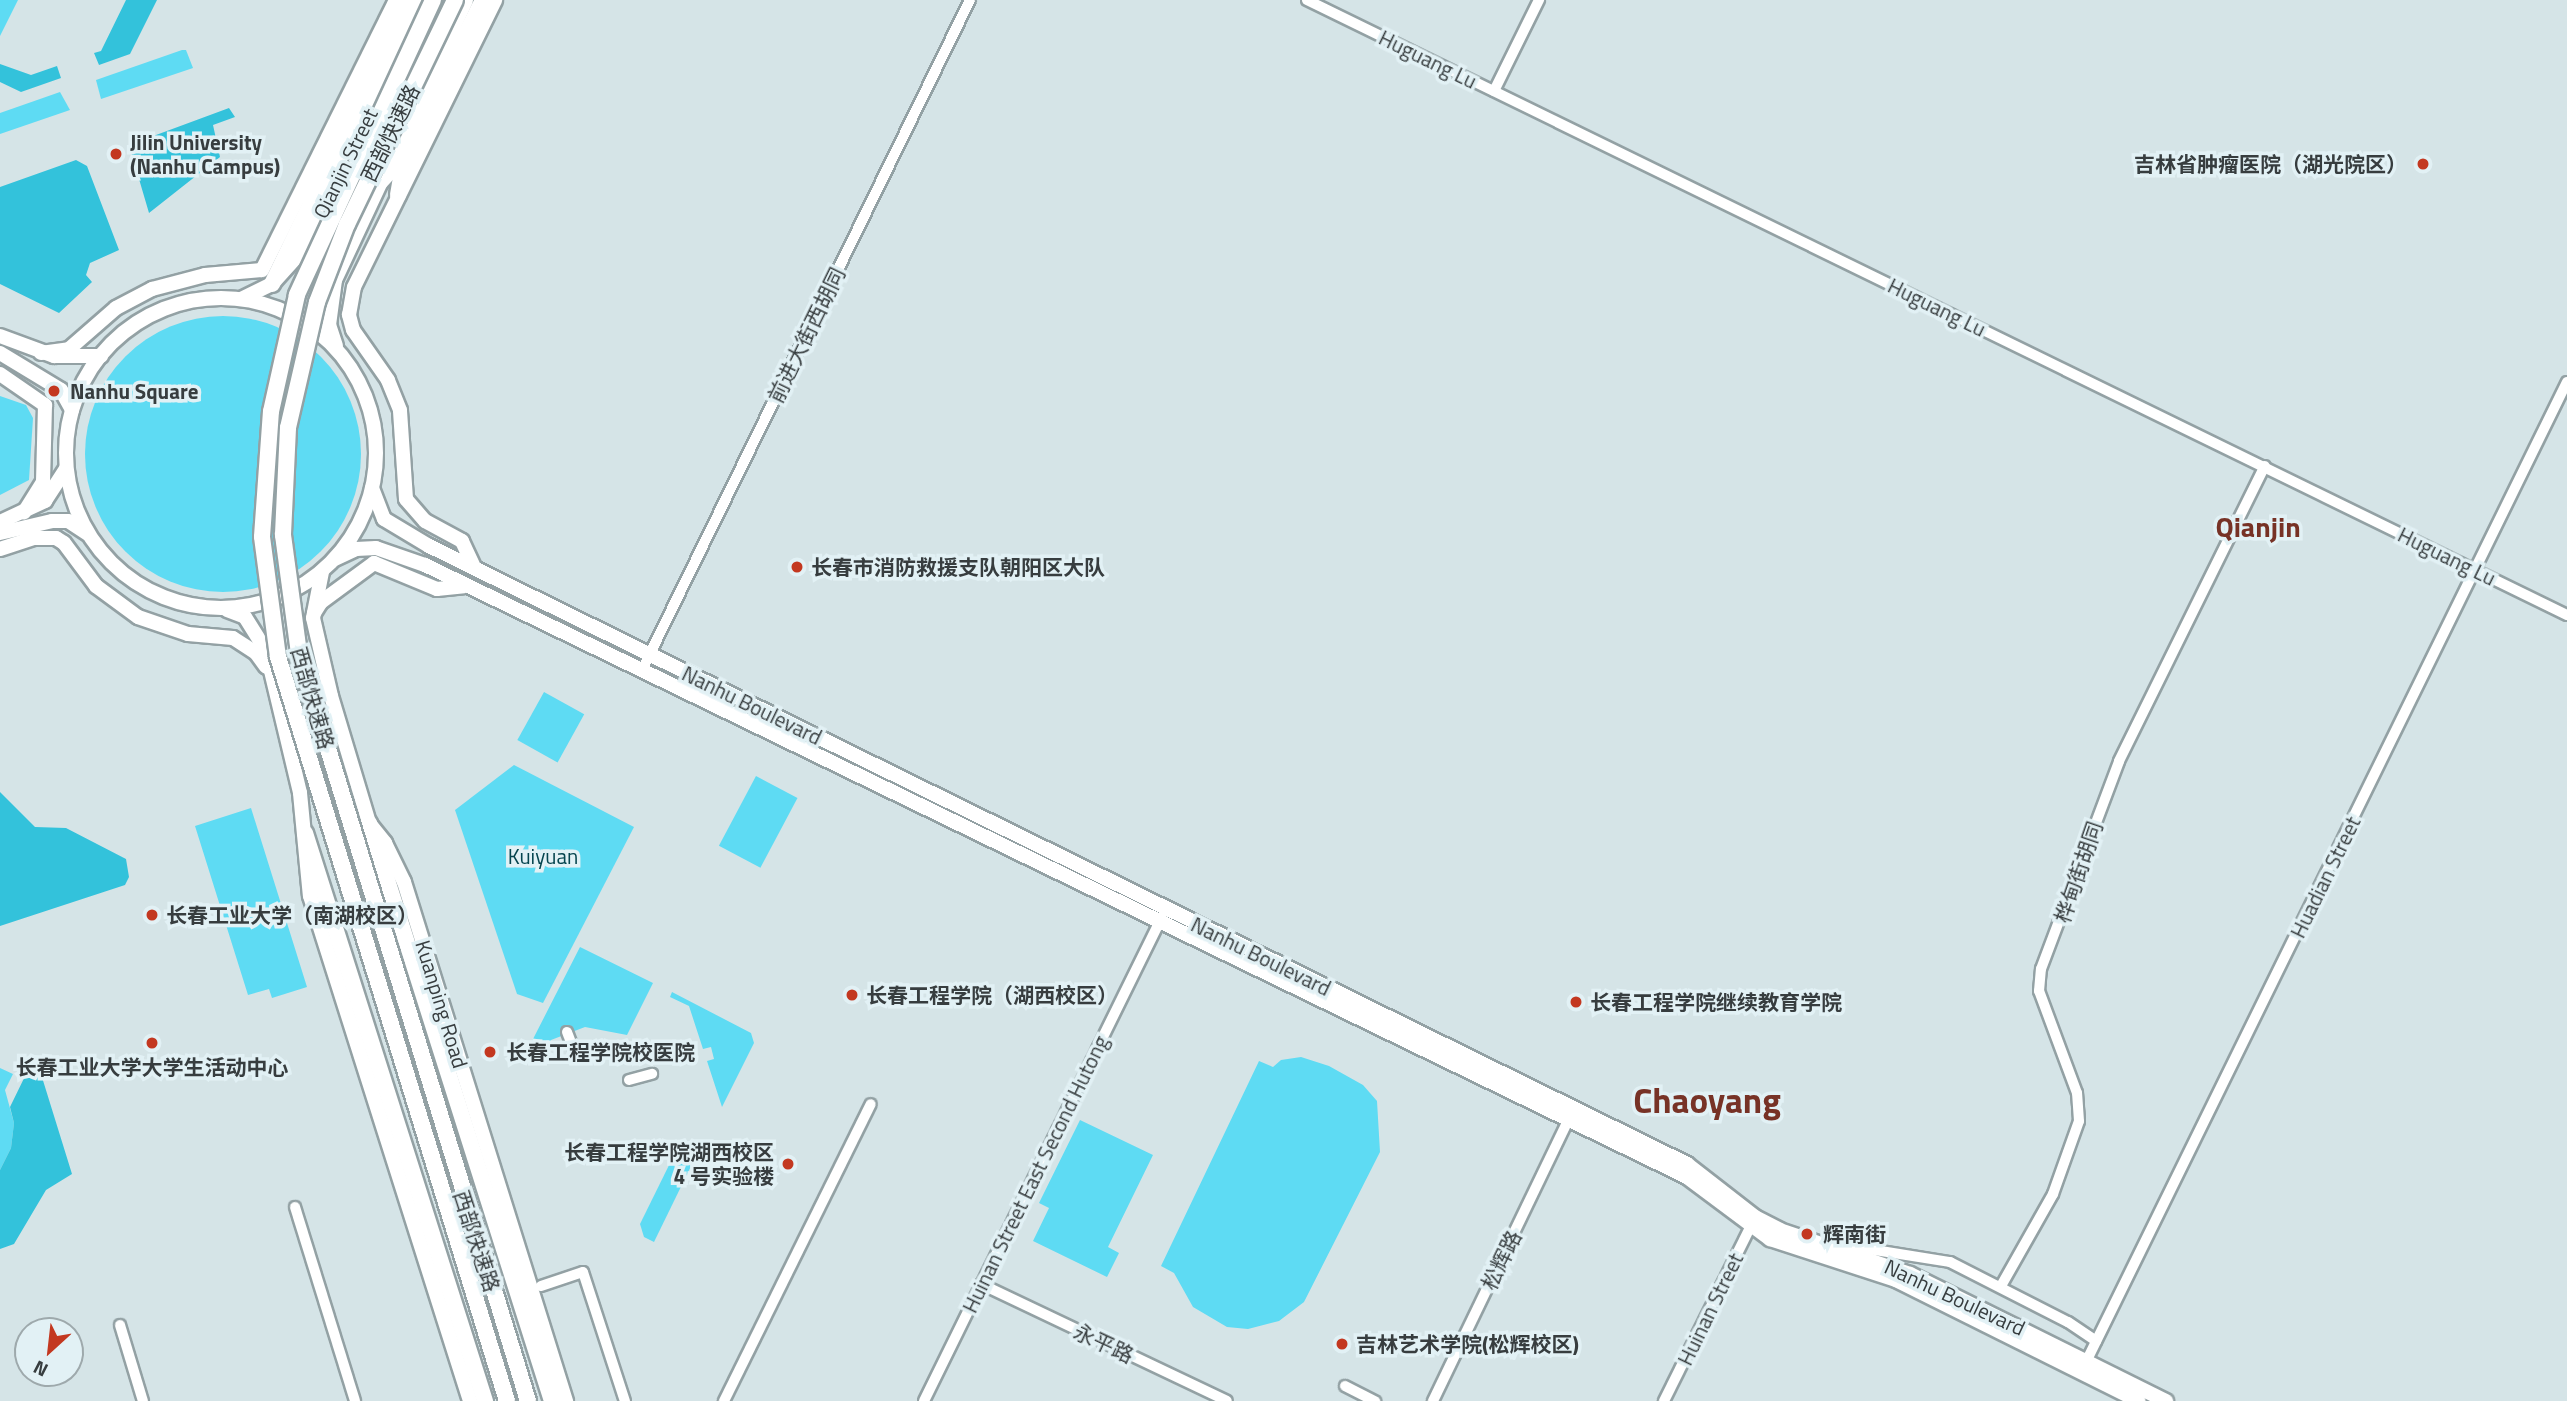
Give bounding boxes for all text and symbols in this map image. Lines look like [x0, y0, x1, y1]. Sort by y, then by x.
street label: Huguang Lu [1375, 25, 1481, 93]
street label: 西部快速路 [356, 80, 424, 186]
street label: Qianjin Street [307, 104, 383, 222]
place label: Jilin University (Nanhu Campus) [130, 129, 280, 179]
marker: Jilin University (Nanhu Campus) [108, 146, 124, 162]
place label: 吉林省肿瘤医院（湖光院区） [2134, 151, 2407, 177]
marker: 吉林省肿瘤医院（湖光院区） [2413, 154, 2433, 174]
street label: 前进大街西胡同 [762, 263, 850, 407]
street label: Huguang Lu [1884, 273, 1990, 341]
place label: Nanhu Square [70, 378, 198, 404]
marker: Nanhu Square [44, 381, 64, 401]
district label: Qianjin [2215, 510, 2301, 544]
street label: Huguang Lu [2394, 522, 2500, 590]
place label: 长春市消防救援支队朝阳区大队 [811, 554, 1105, 580]
marker: 长春市消防救援支队朝阳区大队 [789, 559, 805, 575]
street label: 西部快速路 [286, 644, 340, 752]
street label: Nanhu Boulevard [678, 660, 826, 750]
street label: Huadian Street [2285, 812, 2365, 942]
street label: 桦甸街胡同 [2049, 818, 2107, 926]
park label: Kuiyuan [508, 843, 578, 869]
place label: 长春工业大学（南湖校区） [166, 902, 418, 928]
marker: 长春工业大学（南湖校区） [144, 907, 160, 923]
street label: Nanhu Boulevard [1187, 911, 1335, 1001]
street label: Kuanping Road [411, 937, 473, 1071]
place label: 长春工程学院（湖西校区） [866, 982, 1118, 1008]
marker: 长春工程学院（湖西校区） [844, 987, 860, 1003]
place label: 长春工程学院继续教育学院 [1590, 989, 1842, 1015]
marker: 长春工程学院继续教育学院 [1568, 994, 1584, 1010]
street label: Huinan Street East Second Hutong [957, 1031, 1113, 1317]
marker: 长春工业大学大学生活动中心 [144, 1035, 160, 1051]
place label: 长春工程学院校医院 [506, 1039, 695, 1065]
marker: 长春工程学院校医院 [480, 1042, 500, 1062]
place label: 长春工业大学大学生活动中心 [16, 1054, 288, 1080]
district label: Chaoyang [1633, 1079, 1781, 1121]
place label: 长春工程学院湖西校区 4 号实验楼 [564, 1139, 774, 1189]
marker: 长春工程学院湖西校区 4 号实验楼 [780, 1156, 796, 1172]
street label: 西部快速路 [449, 1187, 505, 1295]
place label: 辉南街 [1823, 1221, 1886, 1247]
marker: 辉南街 [1797, 1224, 1817, 1244]
street label: 松辉路 [1476, 1226, 1526, 1294]
street label: Huinan Street [1672, 1249, 1748, 1369]
street label: Nanhu Boulevard [1881, 1253, 2029, 1341]
north arrow [14, 1317, 84, 1387]
street label: 永平路 [1070, 1318, 1138, 1368]
place label: 吉林艺术学院(松辉校区) [1356, 1331, 1579, 1357]
marker: 吉林艺术学院(松辉校区) [1334, 1336, 1350, 1352]
text: N [28, 1353, 53, 1385]

